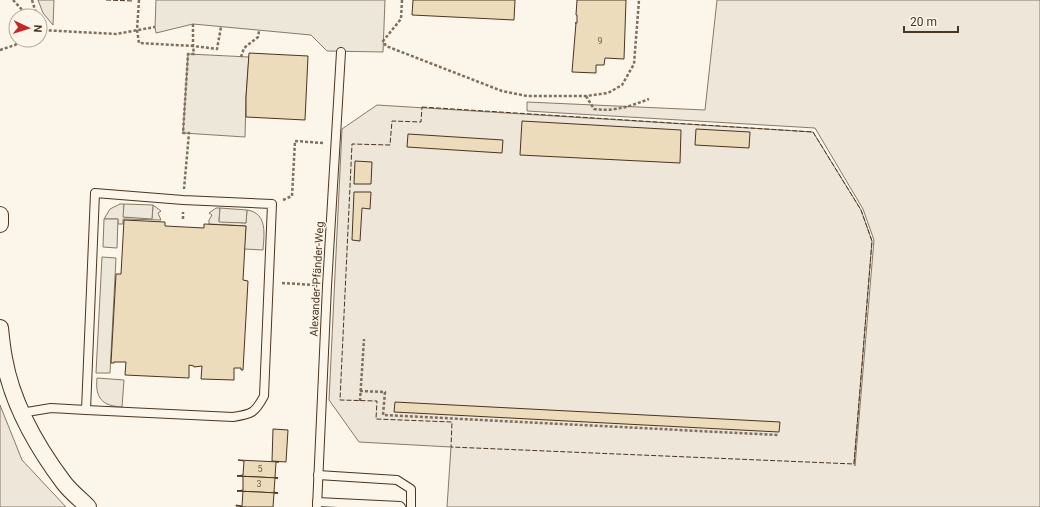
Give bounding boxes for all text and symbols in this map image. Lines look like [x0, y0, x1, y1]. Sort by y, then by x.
north arrow [8, 8, 48, 48]
scale bar [904, 8, 958, 34]
text: 20 m [910, 15, 937, 29]
text: N [31, 24, 44, 33]
house number: 9 [597, 36, 603, 46]
street label: Alexander-Pfänder-Weg [307, 221, 327, 337]
house number: 5 [257, 464, 263, 474]
house number: 3 [256, 479, 262, 489]

